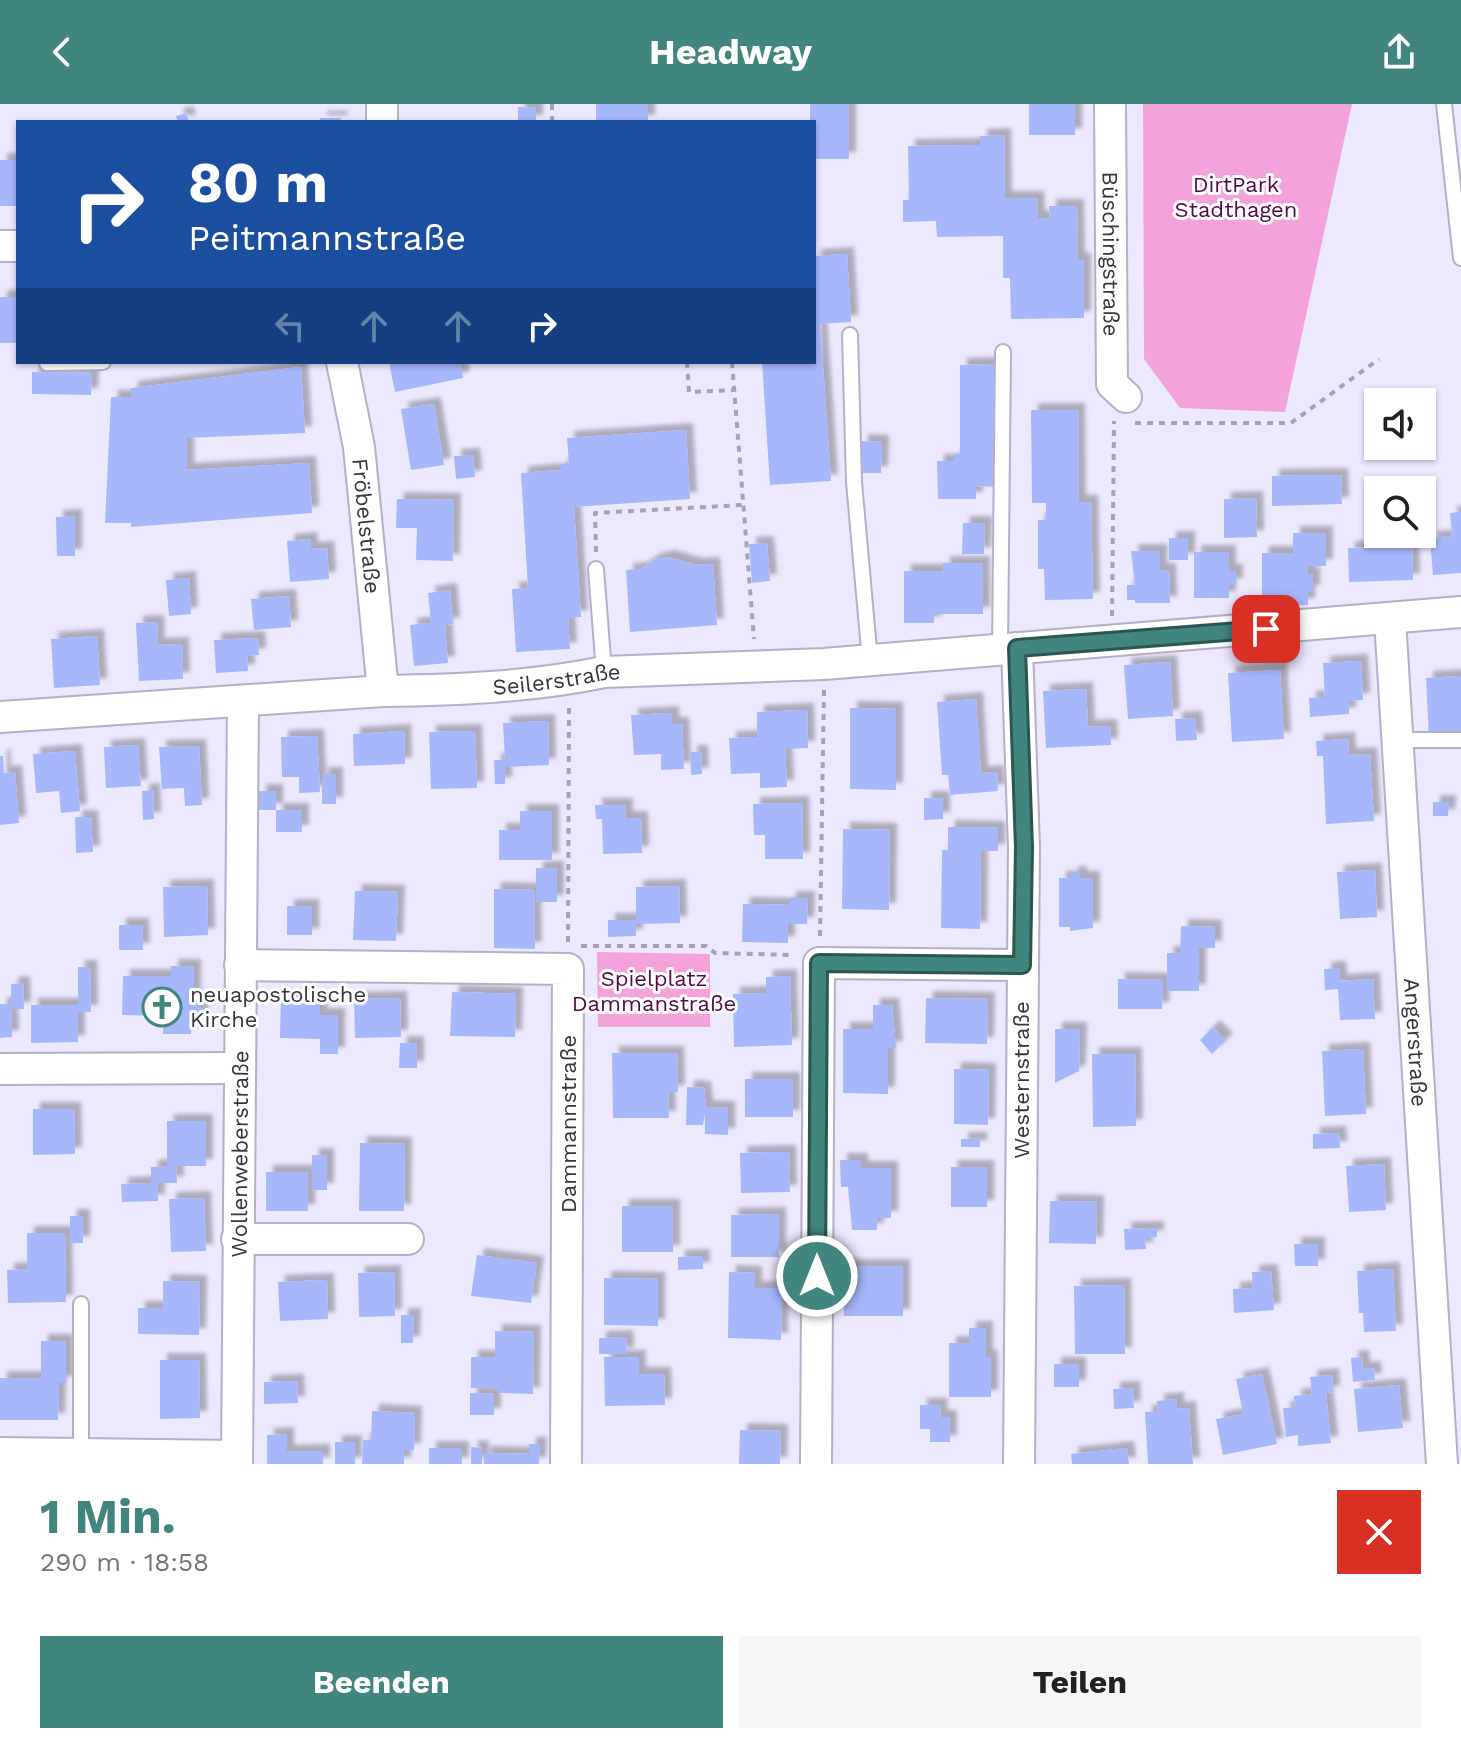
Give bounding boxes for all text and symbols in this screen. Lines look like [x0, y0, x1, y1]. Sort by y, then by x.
icon: back [40, 30, 84, 74]
icon: share [1377, 30, 1421, 74]
text: Headway [649, 31, 812, 73]
text: 80 m [188, 150, 328, 216]
icon: right [56, 152, 160, 256]
street label: Büschingstraße [1098, 171, 1124, 337]
park label: DirtPark Stadthagen [1175, 172, 1297, 222]
text: Peitmannstraße [188, 217, 466, 259]
icon: left [268, 304, 312, 348]
icon: ahead [352, 304, 396, 348]
icon: ahead [436, 304, 480, 348]
icon: right [520, 304, 564, 348]
map controls [1364, 388, 1436, 548]
button: sound [1364, 388, 1436, 460]
street label: Fröbelstraße [348, 457, 386, 595]
button: search [1364, 476, 1436, 548]
pin [1232, 595, 1300, 663]
icon: arrive [1244, 607, 1288, 651]
street label: Seilerstraße [492, 659, 621, 699]
park label: Spielplatz Dammanstraße [572, 966, 736, 1016]
street label: Angerstraße [1400, 977, 1432, 1108]
place label: neuapostolische Kirche [190, 982, 366, 1032]
church icon: neuapostolische Kirche [141, 986, 183, 1028]
street label: Westernstraße [1009, 1001, 1034, 1159]
street label: Dammannstraße [556, 1035, 581, 1213]
street label: Wollenweberstraße [226, 1050, 253, 1258]
position arrow [775, 1234, 859, 1318]
text: 1 Min. [40, 1488, 176, 1545]
button: close [1337, 1490, 1421, 1574]
text: 290 m · 18:58 [40, 1547, 209, 1577]
button: Beenden [40, 1636, 723, 1728]
button: Teilen [739, 1636, 1421, 1728]

